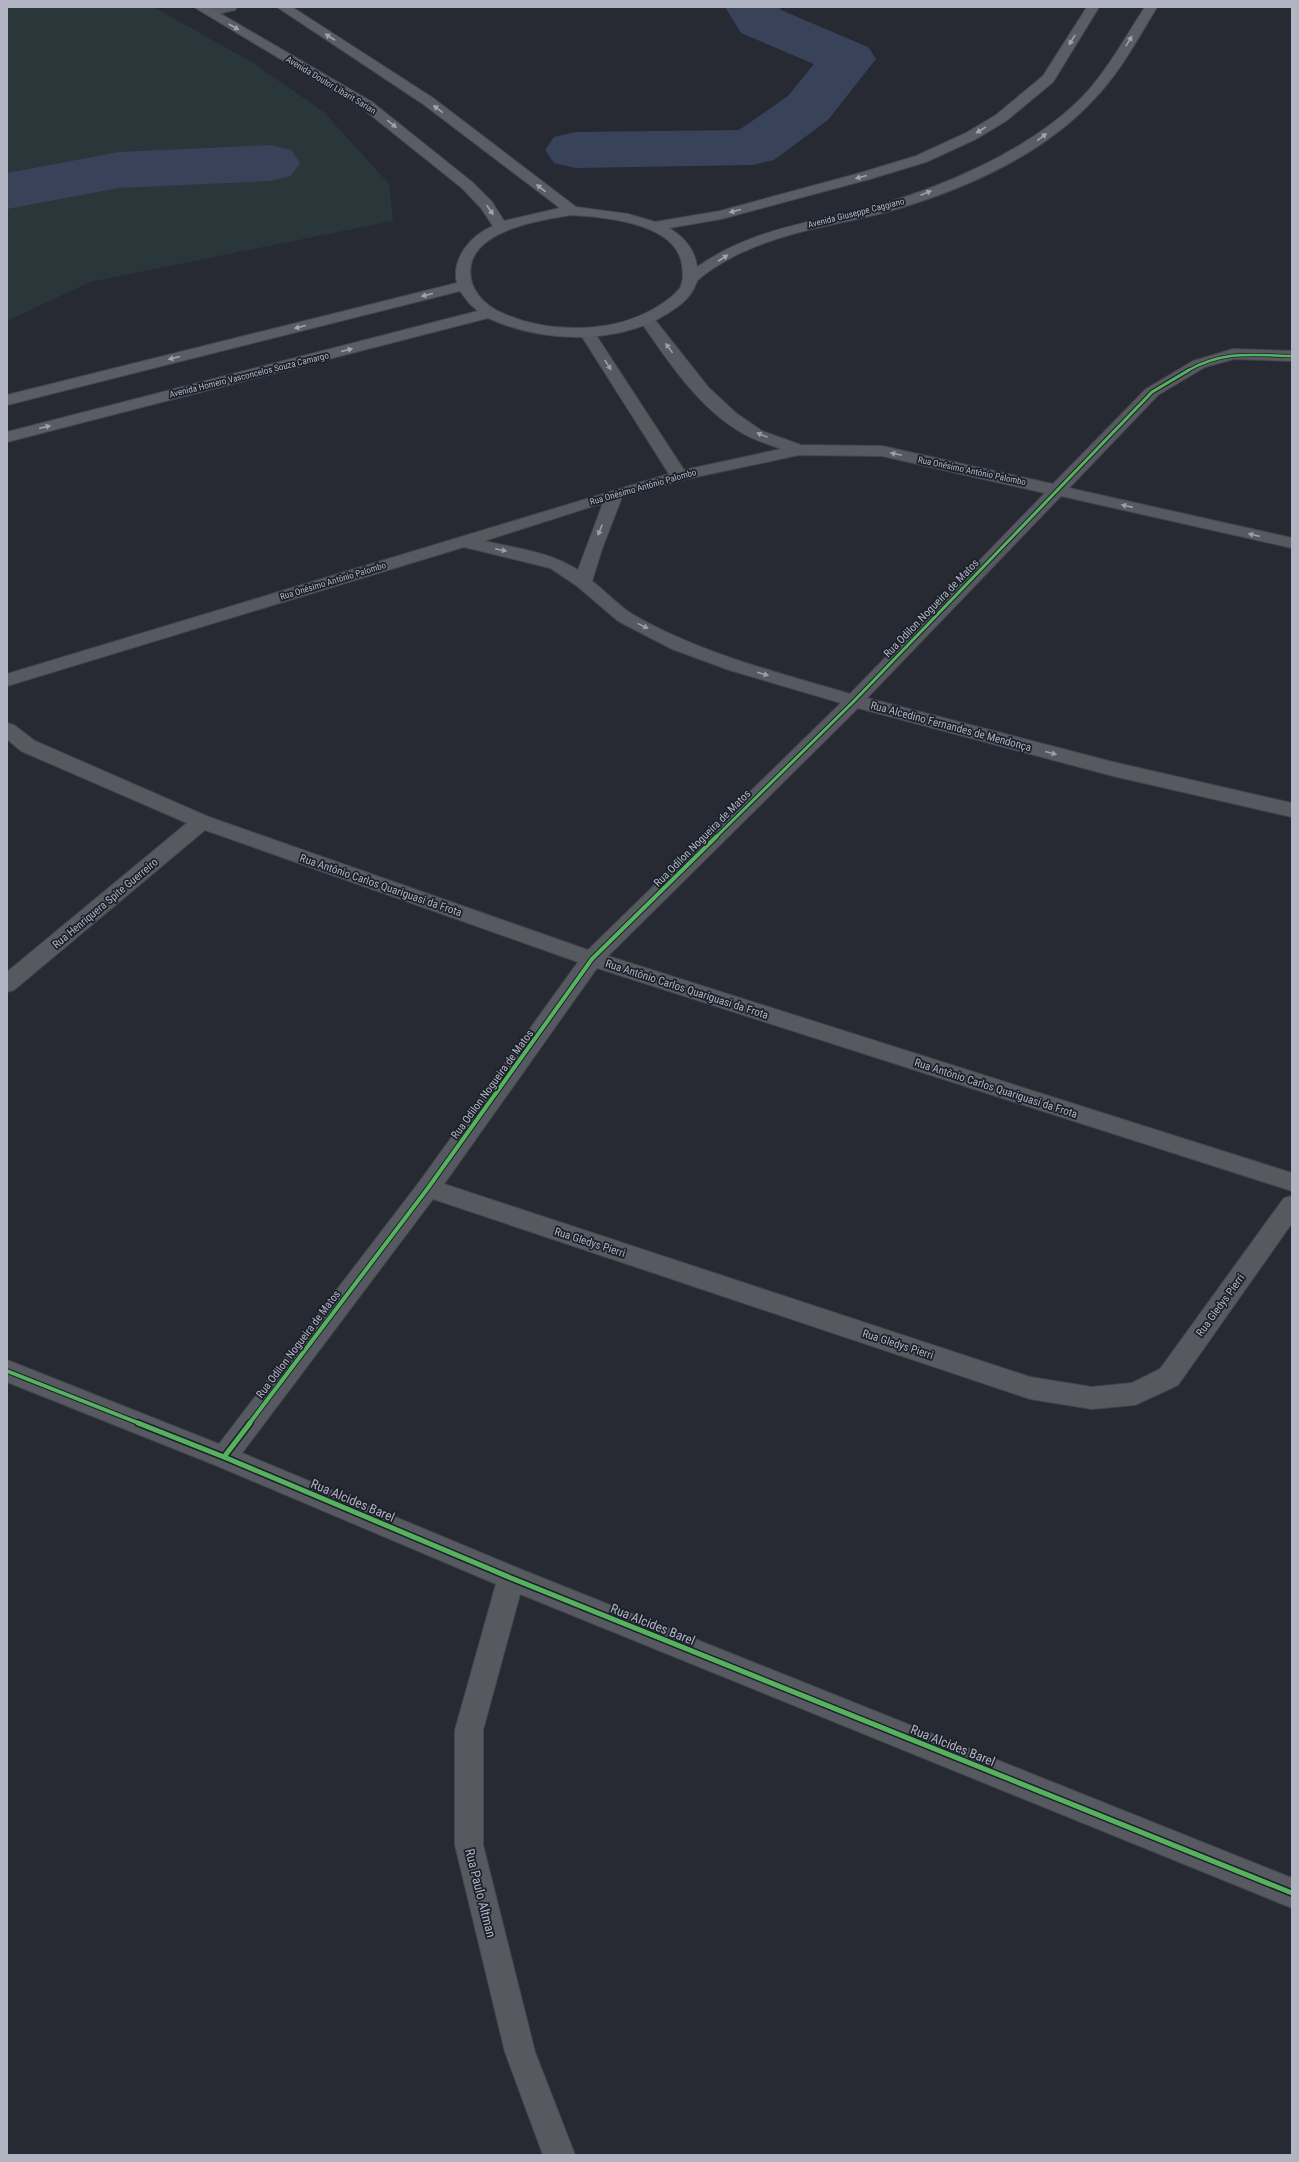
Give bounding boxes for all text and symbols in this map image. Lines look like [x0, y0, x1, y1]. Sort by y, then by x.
one-way arrow [228, 23, 240, 30]
one-way arrow [324, 34, 335, 41]
one-way arrow [1069, 34, 1076, 46]
one-way arrow [1126, 35, 1133, 47]
street label: Avenida Doutor Libarit Sarian [284, 54, 378, 116]
one-way arrow [433, 104, 444, 113]
one-way arrow [386, 120, 397, 129]
one-way arrow [976, 126, 986, 134]
one-way arrow [1037, 132, 1048, 141]
one-way arrow [854, 174, 866, 180]
one-way arrow [536, 184, 547, 192]
one-way arrow [920, 190, 932, 196]
street label: Avenida Giuseppe Caggiano [807, 196, 906, 230]
one-way arrow [486, 204, 494, 215]
one-way arrow [729, 208, 741, 214]
one-way arrow [717, 254, 728, 261]
one-way arrow [420, 293, 433, 299]
one-way arrow [294, 324, 306, 330]
one-way arrow [665, 343, 673, 354]
one-way arrow [341, 346, 353, 352]
street label: Avenida Homero Vasconcelos Souza Camargo [168, 350, 330, 400]
one-way arrow [168, 356, 181, 362]
one-way arrow [604, 360, 612, 370]
one-way arrow [39, 424, 51, 430]
one-way arrow [756, 432, 768, 438]
one-way arrow [890, 451, 903, 457]
street label: Rua Onésimo Antônio Palombo [917, 455, 1027, 487]
street label: Rua Onésimo Antônio Palombo [589, 467, 698, 507]
one-way arrow [1121, 502, 1133, 508]
one-way arrow [597, 525, 603, 537]
one-way arrow [1248, 531, 1260, 537]
one-way arrow [495, 548, 507, 554]
street label: Rua Odilon Nogueira de Matos [881, 557, 982, 660]
street label: Rua Onésimo Antônio Palombo [279, 560, 388, 602]
one-way arrow [637, 623, 649, 629]
one-way arrow [758, 671, 770, 677]
street label: Rua Alcedino Fernandes de Mendonça [869, 699, 1033, 754]
one-way arrow [1045, 750, 1057, 756]
street label: Rua Odilon Nogueira de Matos [651, 787, 753, 889]
street label: Rua Antônio Carlos Quariguasi da Frota [298, 852, 464, 919]
street label: Rua Henriquera Spite Guerreiro [50, 855, 161, 951]
street label: Rua Antônio Carlos Quariguasi da Frota [604, 957, 770, 1022]
street label: Rua Odilon Nogueira de Matos [448, 1027, 536, 1141]
street label: Rua Antônio Carlos Quariguasi da Frota [913, 1056, 1079, 1121]
street label: Rua Gledys Pierri [553, 1225, 627, 1260]
street label: Rua Gledys Pierri [1193, 1272, 1247, 1339]
street label: Rua Odilon Nogueira de Matos [254, 1288, 343, 1401]
street label: Rua Gledys Pierri [861, 1327, 935, 1362]
street label: Rua Alcides Barel [309, 1476, 397, 1525]
street label: Rua Alcides Barel [608, 1601, 697, 1648]
street label: Rua Alcides Barel [908, 1722, 997, 1769]
street label: Rua Paulo Altman [462, 1847, 499, 1939]

